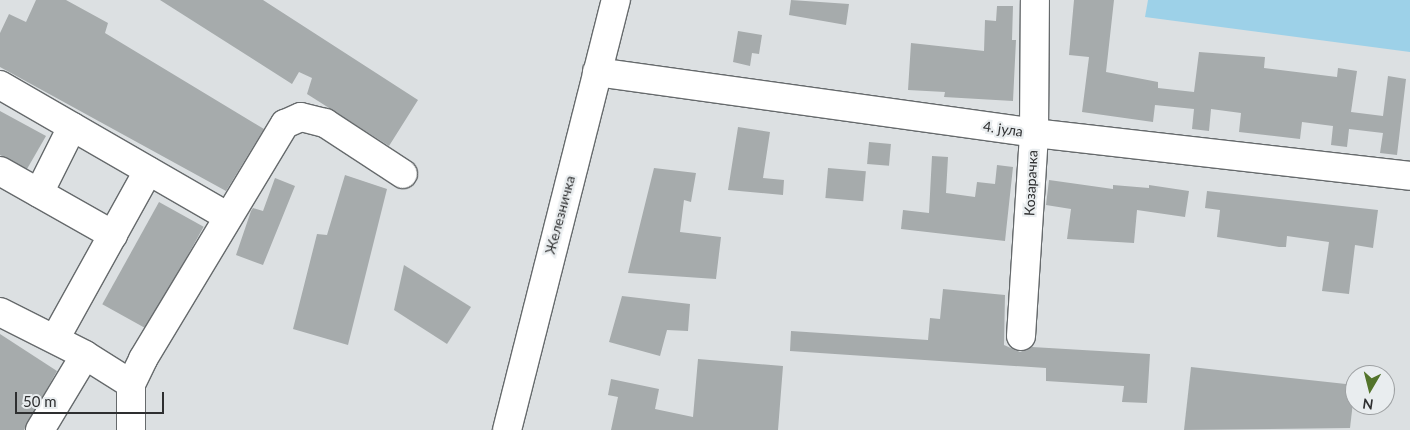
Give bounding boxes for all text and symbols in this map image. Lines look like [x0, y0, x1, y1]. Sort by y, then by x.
street label: 4. јула [982, 118, 1024, 140]
street label: Козарачка [1021, 150, 1041, 216]
street label: Железничка [541, 174, 579, 256]
north arrow [1345, 365, 1395, 415]
scale bar [18, 382, 166, 414]
text: 50 m [23, 392, 57, 410]
text: N [1361, 395, 1375, 414]

